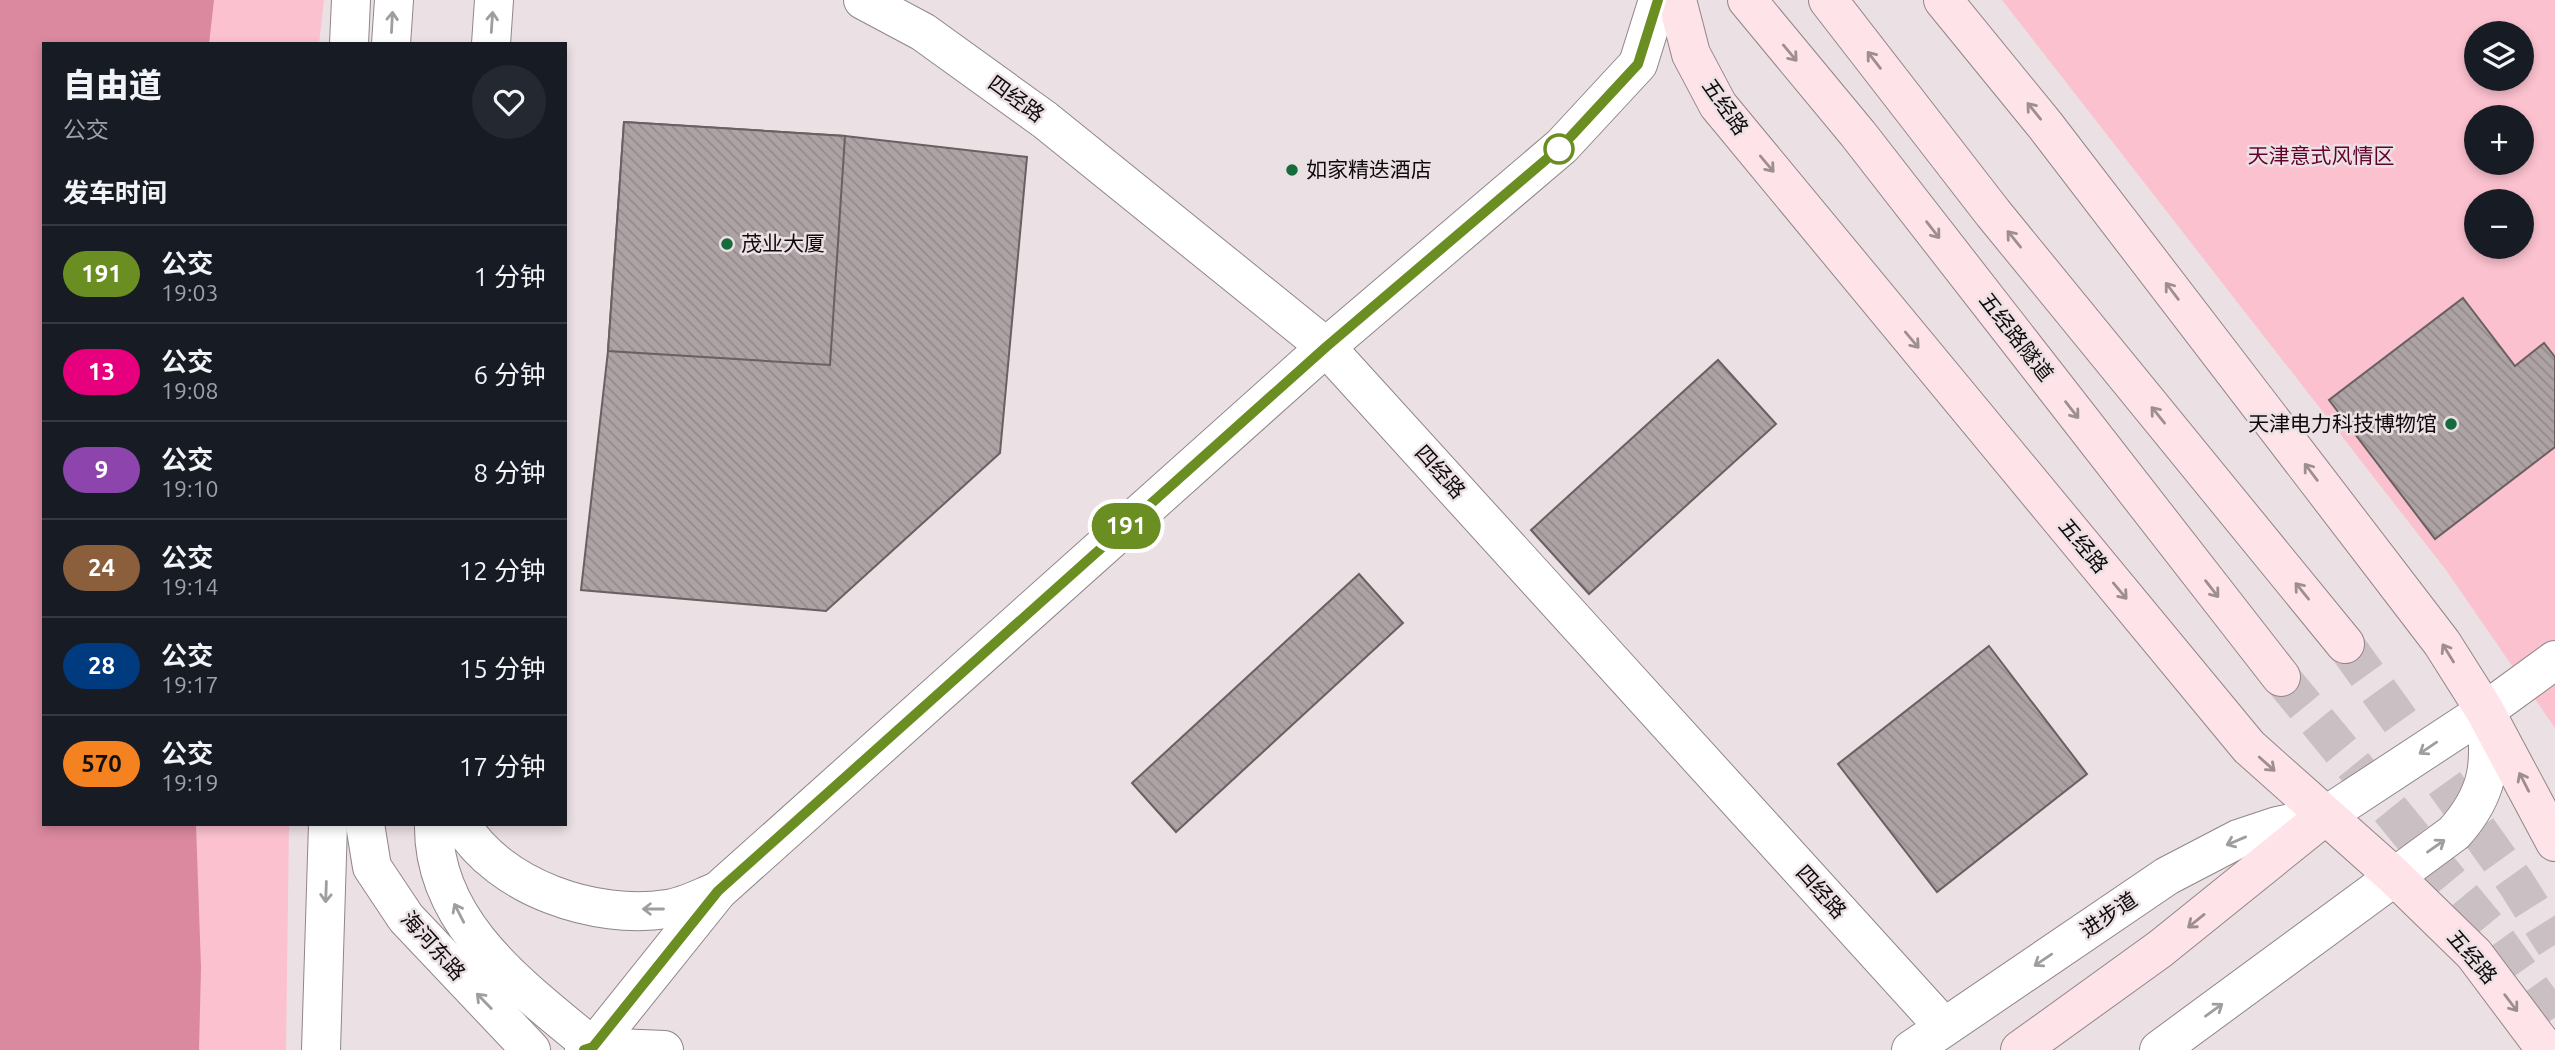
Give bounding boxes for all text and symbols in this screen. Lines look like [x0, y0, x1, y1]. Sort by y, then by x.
one-way arrow [386, 11, 399, 34]
one-way arrow [486, 11, 499, 34]
map controls [2464, 21, 2534, 259]
button: layers [2464, 21, 2534, 91]
one-way arrow [1783, 43, 1798, 61]
one-way arrow [1867, 51, 1882, 69]
button: heart [472, 65, 546, 139]
text: 自由道 [63, 66, 162, 103]
street label: 四经路 [984, 70, 1049, 126]
street label: 五经路 [1698, 74, 1754, 139]
one-way arrow [2026, 102, 2041, 120]
button: + [2464, 105, 2534, 175]
text: 公交 [63, 117, 109, 142]
unlabelled marker [1544, 134, 1574, 164]
park label: 天津意式风情区 [2248, 143, 2395, 167]
one-way arrow [1760, 155, 1775, 173]
place label: 如家精迭酒店 [1306, 157, 1432, 181]
marker: 如家精迭酒店 [1284, 162, 1300, 178]
text: 发车时间 [63, 178, 167, 207]
button: − [2464, 189, 2534, 259]
one-way arrow [1925, 220, 1940, 239]
one-way arrow [2006, 230, 2022, 248]
place label: 茂业大厦 [741, 231, 825, 255]
marker: 茂业大厦 [719, 236, 735, 252]
text: 公交 [161, 249, 213, 278]
text: 191 [81, 260, 122, 287]
text: 1 分钟 [473, 262, 546, 291]
text: 19:03 [161, 280, 219, 305]
one-way arrow [2165, 282, 2180, 301]
street label: 五经路隧道 [1975, 288, 2059, 385]
one-way arrow [1905, 330, 1920, 348]
text: 公交 [161, 347, 213, 376]
text: 13 [88, 358, 115, 385]
text: 6 分钟 [473, 360, 546, 389]
text: 19:08 [161, 378, 219, 403]
one-way arrow [2065, 400, 2080, 418]
one-way arrow [2150, 407, 2166, 425]
place label: 天津电力科技博物馆 [2248, 411, 2437, 435]
marker: 天津电力科技博物馆 [2443, 416, 2459, 432]
street label: 四经路 [1411, 440, 1471, 503]
text: 公交 [161, 445, 213, 474]
text: 9 [95, 456, 108, 483]
text: 8 分钟 [473, 458, 546, 487]
one-way arrow [2303, 463, 2318, 481]
text: 19:10 [161, 476, 219, 501]
line badge: 191 [1086, 503, 1166, 549]
text: 191 [1106, 512, 1146, 539]
street label: 五经路 [2054, 514, 2113, 577]
text: 公交 [161, 543, 213, 572]
text: 24 [88, 554, 115, 581]
text: 12 分钟 [459, 556, 546, 585]
text: 19:14 [161, 574, 219, 599]
one-way arrow [2204, 580, 2220, 598]
one-way arrow [2112, 581, 2128, 599]
one-way arrow [2294, 583, 2310, 601]
text: 公交 [161, 641, 213, 670]
one-way arrow [2441, 644, 2455, 663]
text: 28 [88, 652, 115, 679]
text: 15 分钟 [459, 654, 546, 683]
text: 19:17 [161, 672, 219, 697]
text: 公交 [161, 739, 213, 768]
one-way arrow [2418, 742, 2438, 756]
text: 570 [81, 750, 122, 777]
text: 17 分钟 [459, 752, 546, 781]
one-way arrow [2258, 755, 2275, 772]
text: 19:19 [161, 770, 219, 795]
one-way arrow [2516, 772, 2530, 793]
one-way arrow [2226, 835, 2247, 848]
one-way arrow [2426, 839, 2445, 853]
street label: 四经路 [1792, 860, 1852, 923]
one-way arrow [319, 881, 332, 904]
street label: 进步道 [2076, 887, 2141, 942]
one-way arrow [642, 902, 665, 916]
one-way arrow [452, 904, 466, 924]
street label: 海河东路 [397, 906, 471, 985]
one-way arrow [2187, 913, 2205, 928]
street label: 五经路 [2443, 925, 2502, 988]
one-way arrow [2034, 953, 2053, 967]
one-way arrow [475, 993, 492, 1010]
one-way arrow [2504, 993, 2518, 1012]
one-way arrow [2204, 1002, 2223, 1017]

